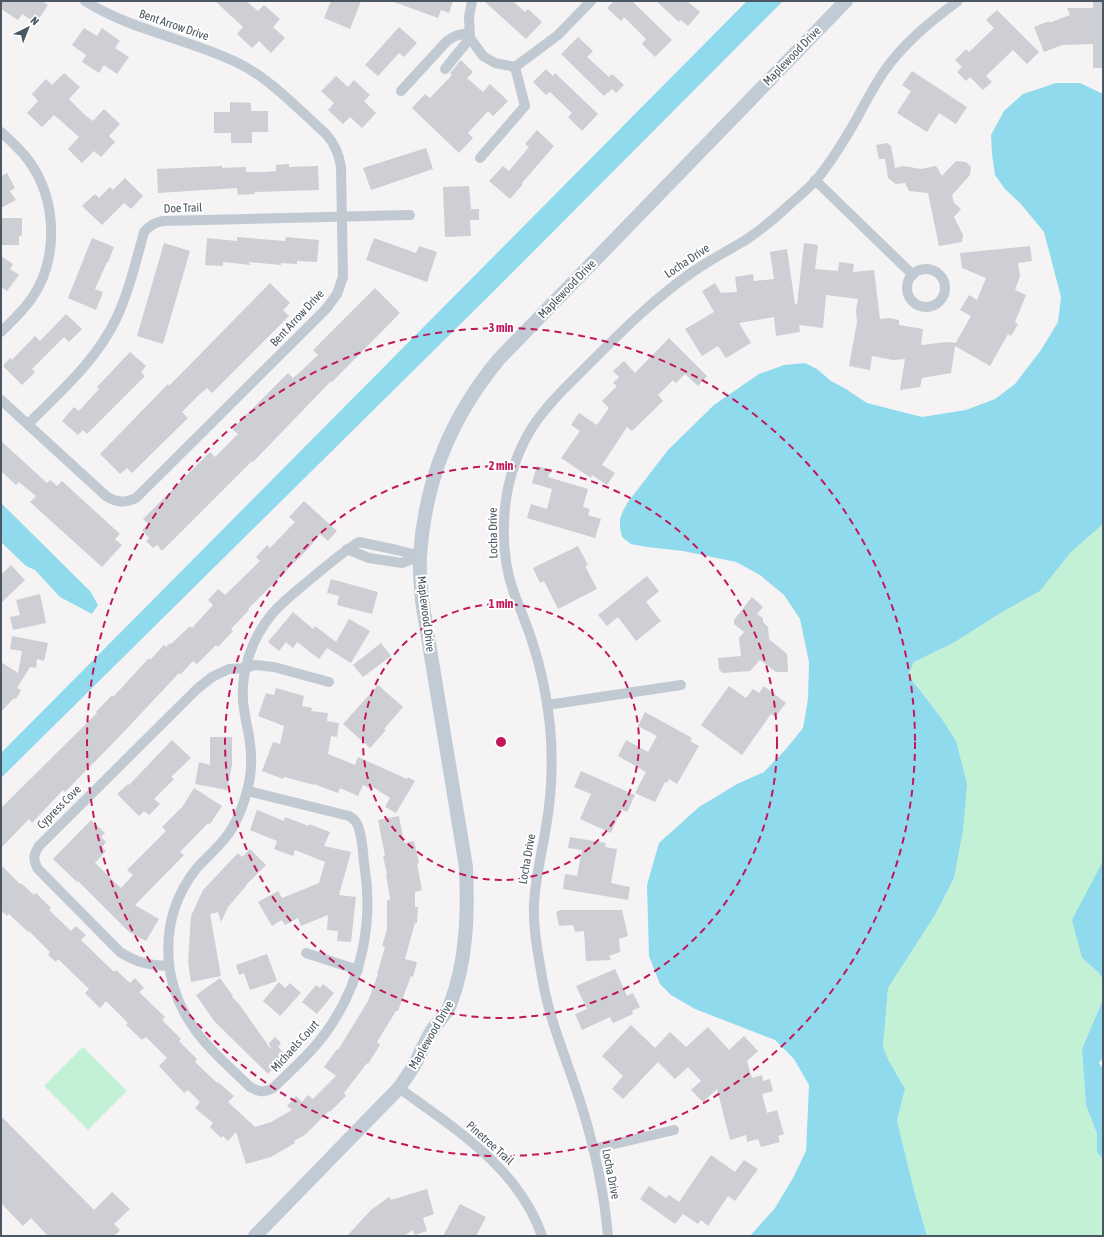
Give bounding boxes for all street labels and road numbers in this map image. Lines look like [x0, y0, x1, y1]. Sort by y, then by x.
street label: Bent Arrow Drive [137, 7, 211, 43]
street label: Maplewood Drive [760, 24, 824, 88]
street label: Doe Trail [163, 200, 203, 216]
street label: Locha Drive [662, 241, 712, 281]
street label: Maplewood Drive [535, 257, 599, 321]
street label: Bent Arrow Drive [267, 287, 327, 349]
street label: Locha Drive [486, 507, 500, 559]
street label: Maplewood Drive [414, 575, 438, 653]
street label: Cypress Cove [34, 782, 84, 832]
street label: Locha Drive [516, 833, 538, 885]
street label: Maplewood Drive [406, 998, 456, 1072]
street label: Michaels Court [268, 1017, 322, 1075]
street label: Pinetree Trail [464, 1118, 517, 1168]
street label: Locha Drive [599, 1148, 623, 1200]

